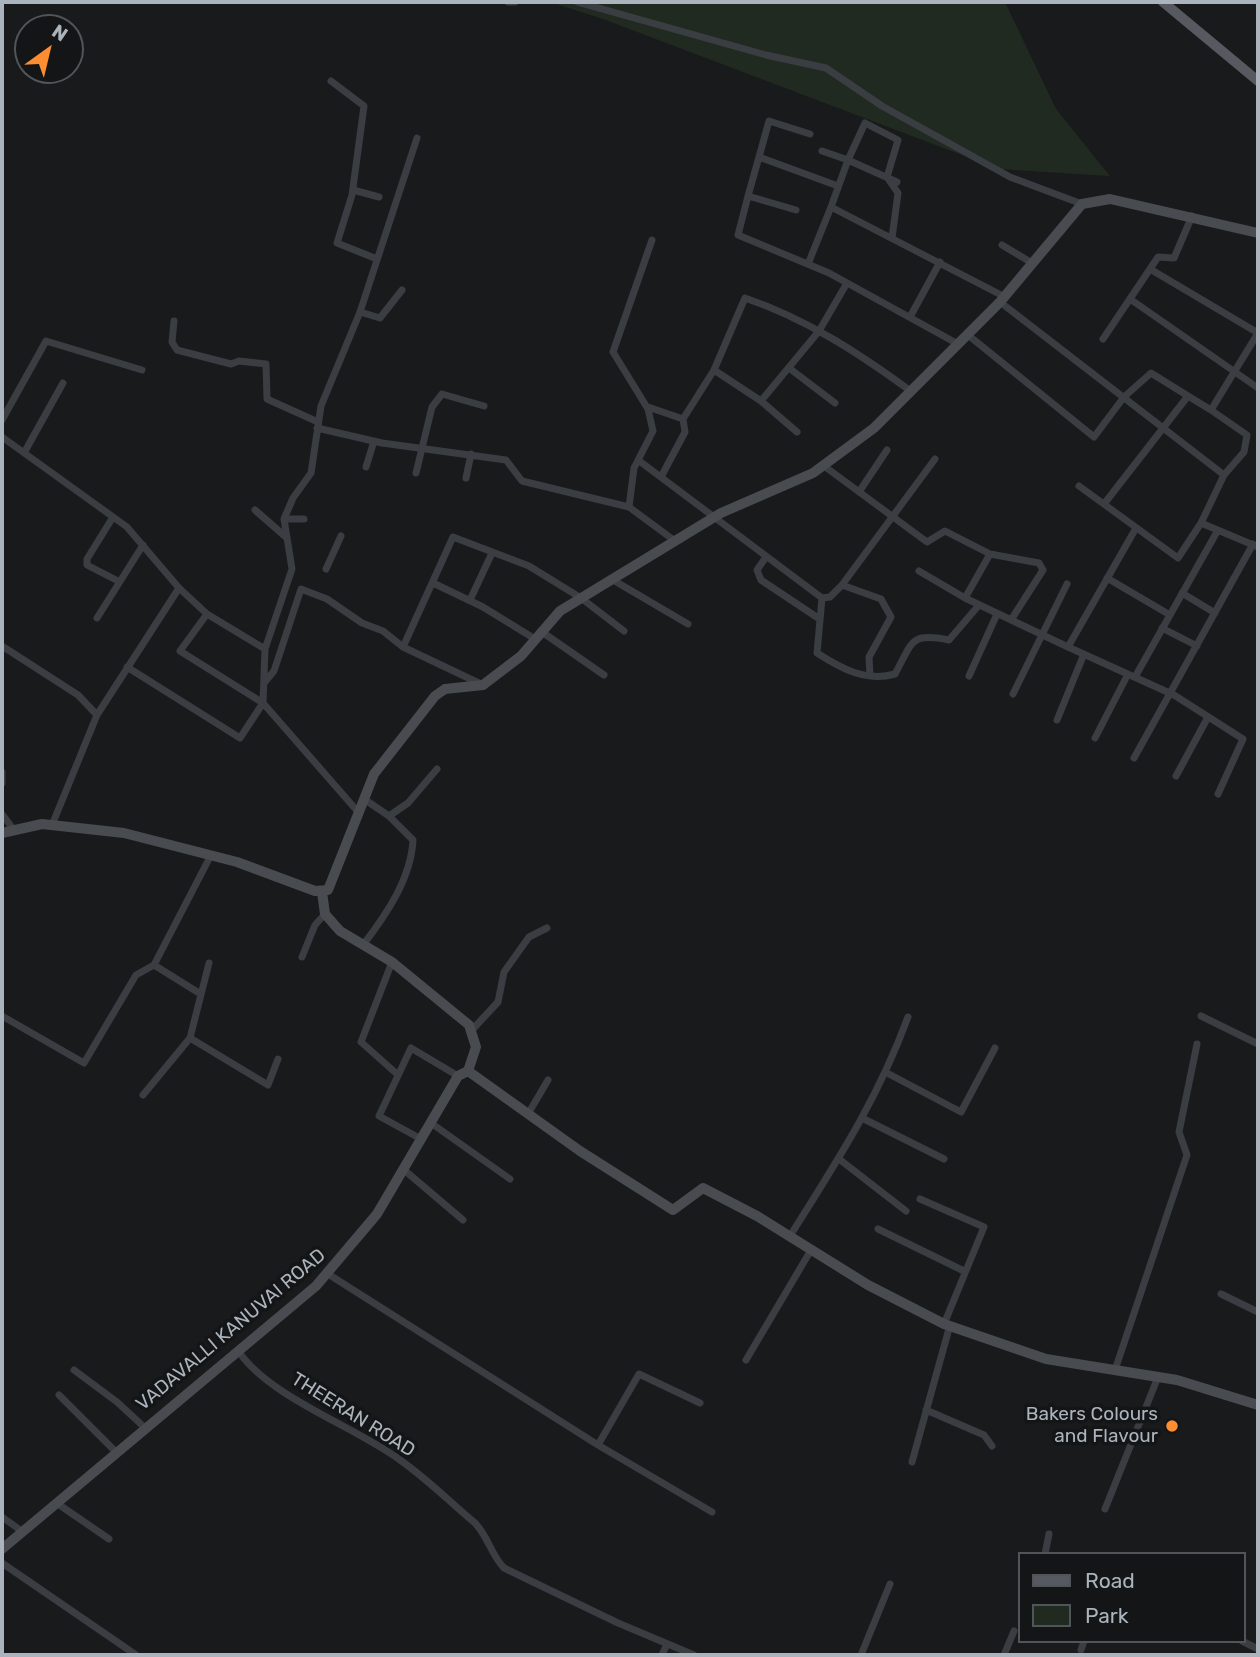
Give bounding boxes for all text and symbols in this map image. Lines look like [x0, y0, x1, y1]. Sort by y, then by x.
north arrow [14, 14, 84, 84]
text: N [48, 19, 72, 46]
street label: VADAVALLI KANUVAI ROAD [132, 1244, 330, 1416]
street label: THEERAN ROAD [287, 1368, 419, 1462]
place label: Bakers Colours and Flavour [1026, 1404, 1158, 1448]
marker: Bakers Colours and Flavour [1164, 1418, 1180, 1434]
legend [1018, 1552, 1246, 1643]
text: Road [1085, 1568, 1135, 1593]
text: Park [1085, 1603, 1129, 1628]

